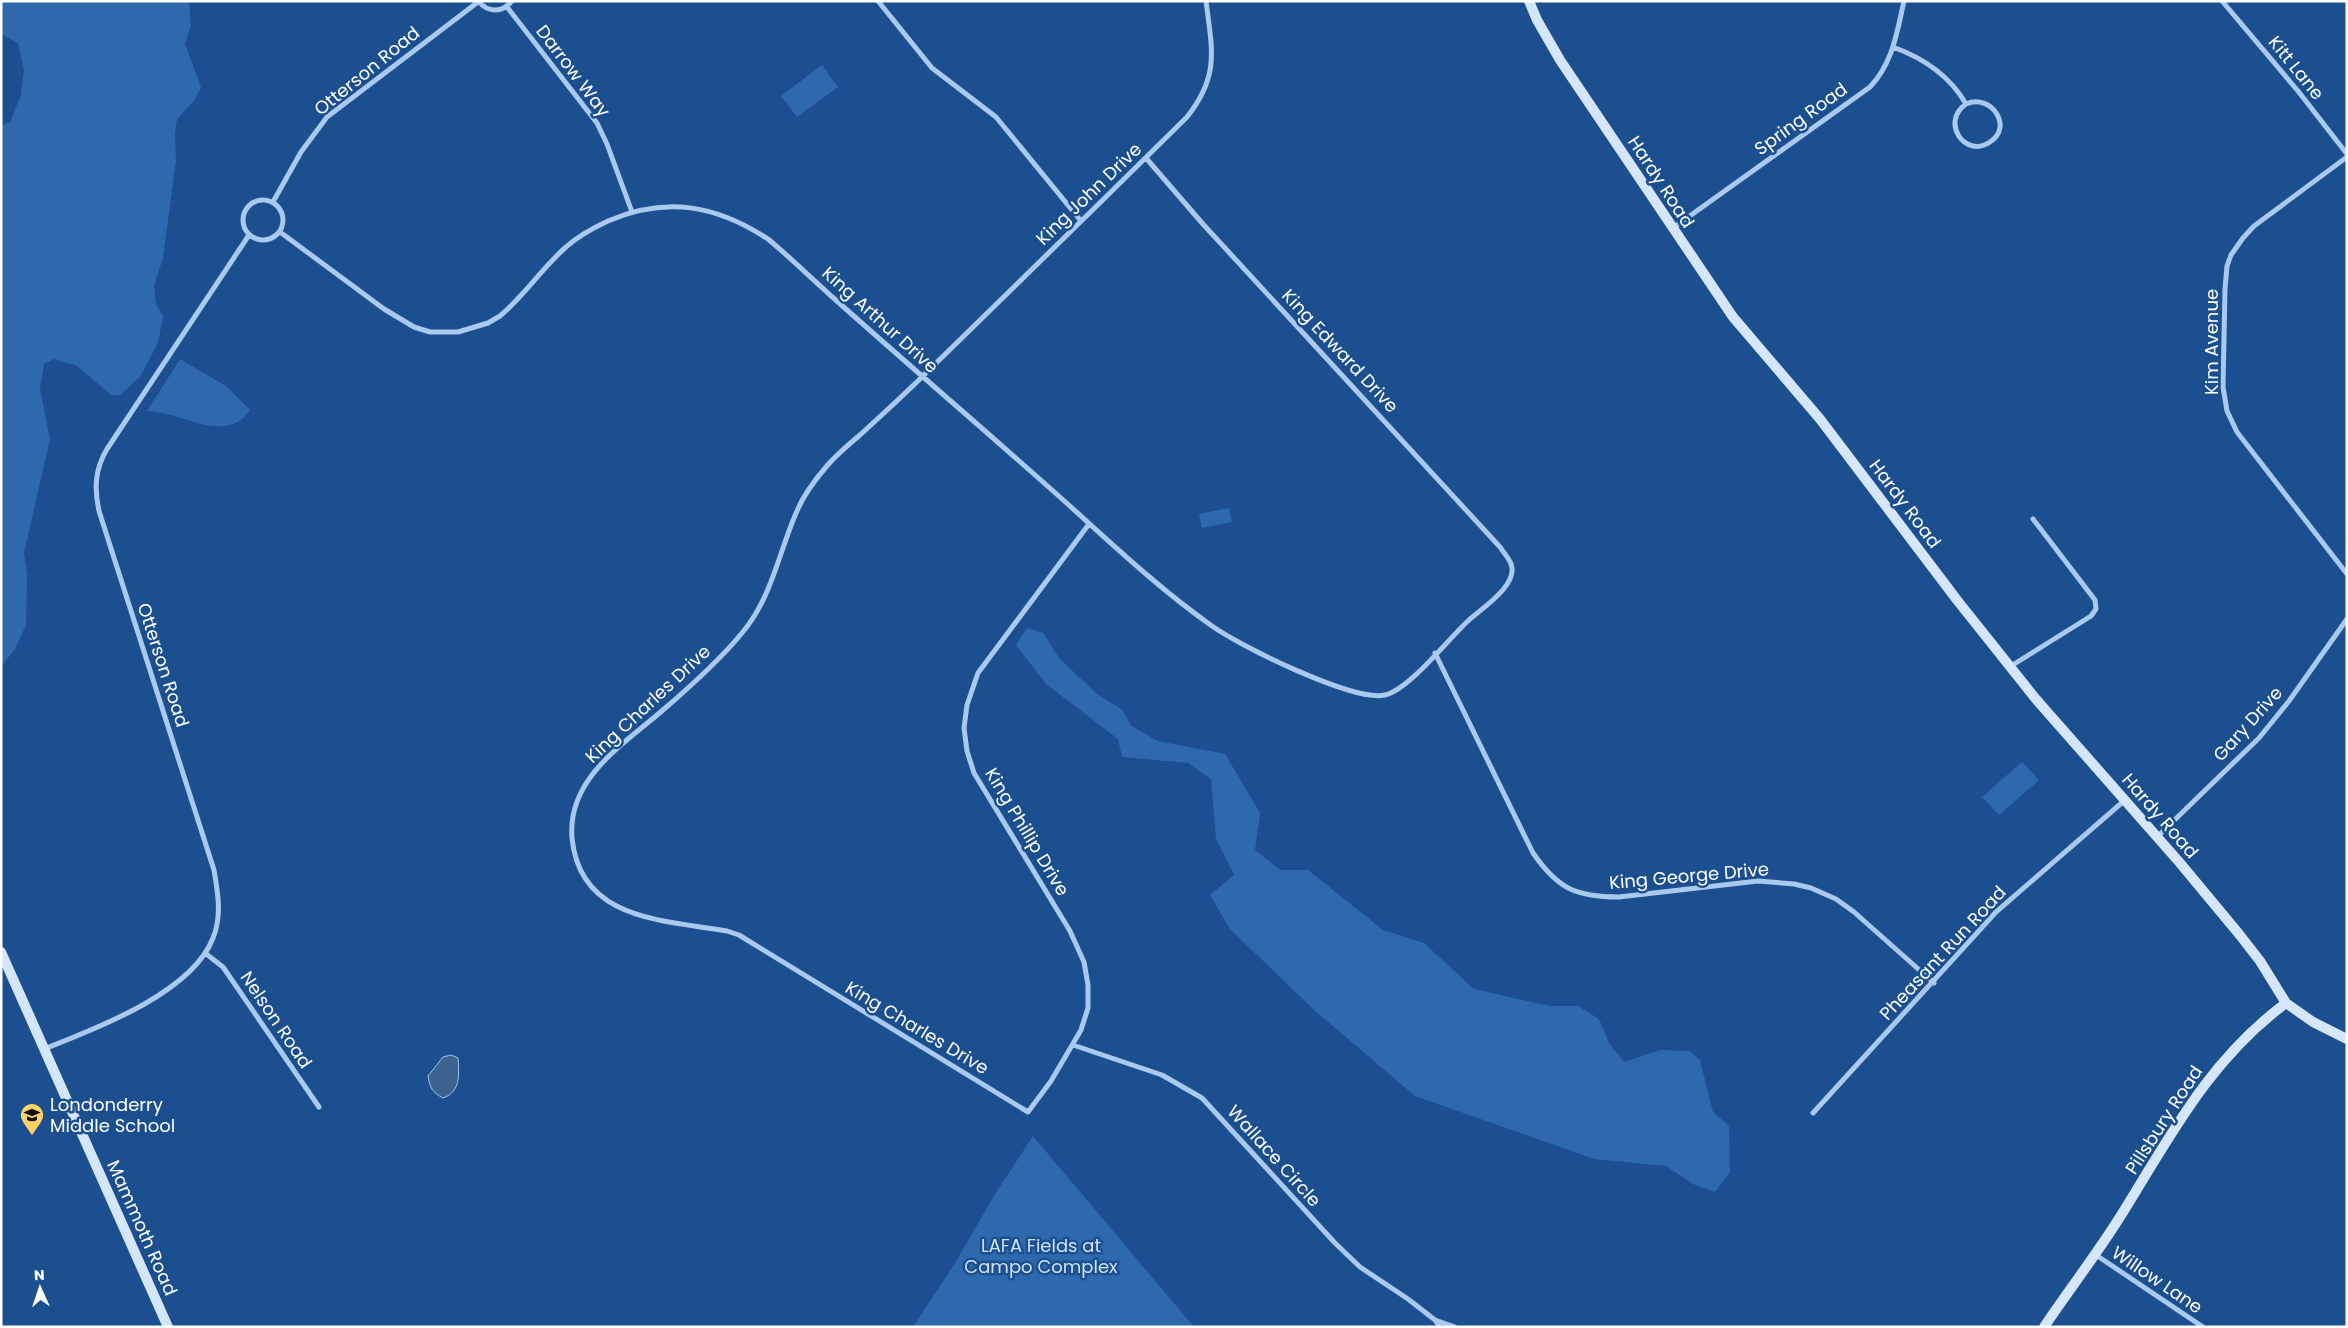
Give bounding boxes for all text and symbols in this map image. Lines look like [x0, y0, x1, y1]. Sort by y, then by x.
street label: Otterson Road [309, 20, 425, 121]
street label: Darrow Way [531, 20, 616, 122]
street label: Kitt Lane [2263, 30, 2330, 105]
street label: Spring Road [1749, 76, 1852, 161]
street label: Hardy Road [1622, 131, 1701, 233]
street label: King John Drive [1030, 137, 1147, 250]
street label: King Arthur Drive [817, 261, 944, 379]
street label: King Edward Drive [1276, 283, 1404, 418]
street label: Kim Avenue [2199, 289, 2224, 395]
street label: Hardy Road [1864, 454, 1947, 553]
street label: Otterson Road [132, 600, 195, 730]
street label: King Charles Drive [580, 639, 716, 768]
street label: Gary Drive [2207, 681, 2288, 767]
street label: King Phillip Drive [979, 763, 1076, 901]
street label: Hardy Road [2116, 768, 2204, 864]
street label: King George Drive [1608, 856, 1770, 895]
street label: Pheasant Run Road [1874, 880, 2012, 1025]
street label: Nelson Road [235, 966, 318, 1073]
street label: King Charles Drive [841, 975, 994, 1080]
street label: Pillsbury Road [2119, 1060, 2208, 1179]
place label: Londonderry Middle School [50, 1092, 175, 1138]
street label: Wallace Circle [1222, 1099, 1327, 1212]
school or university icon: Londonderry Middle School [19, 1102, 45, 1136]
street label: Mammoth Road [101, 1156, 184, 1300]
park label: LAFA Fields at Campo Complex [964, 1233, 1118, 1279]
street label: Willow Lane [2107, 1240, 2208, 1319]
north arrow [15, 1263, 65, 1313]
text: N [34, 1265, 45, 1285]

